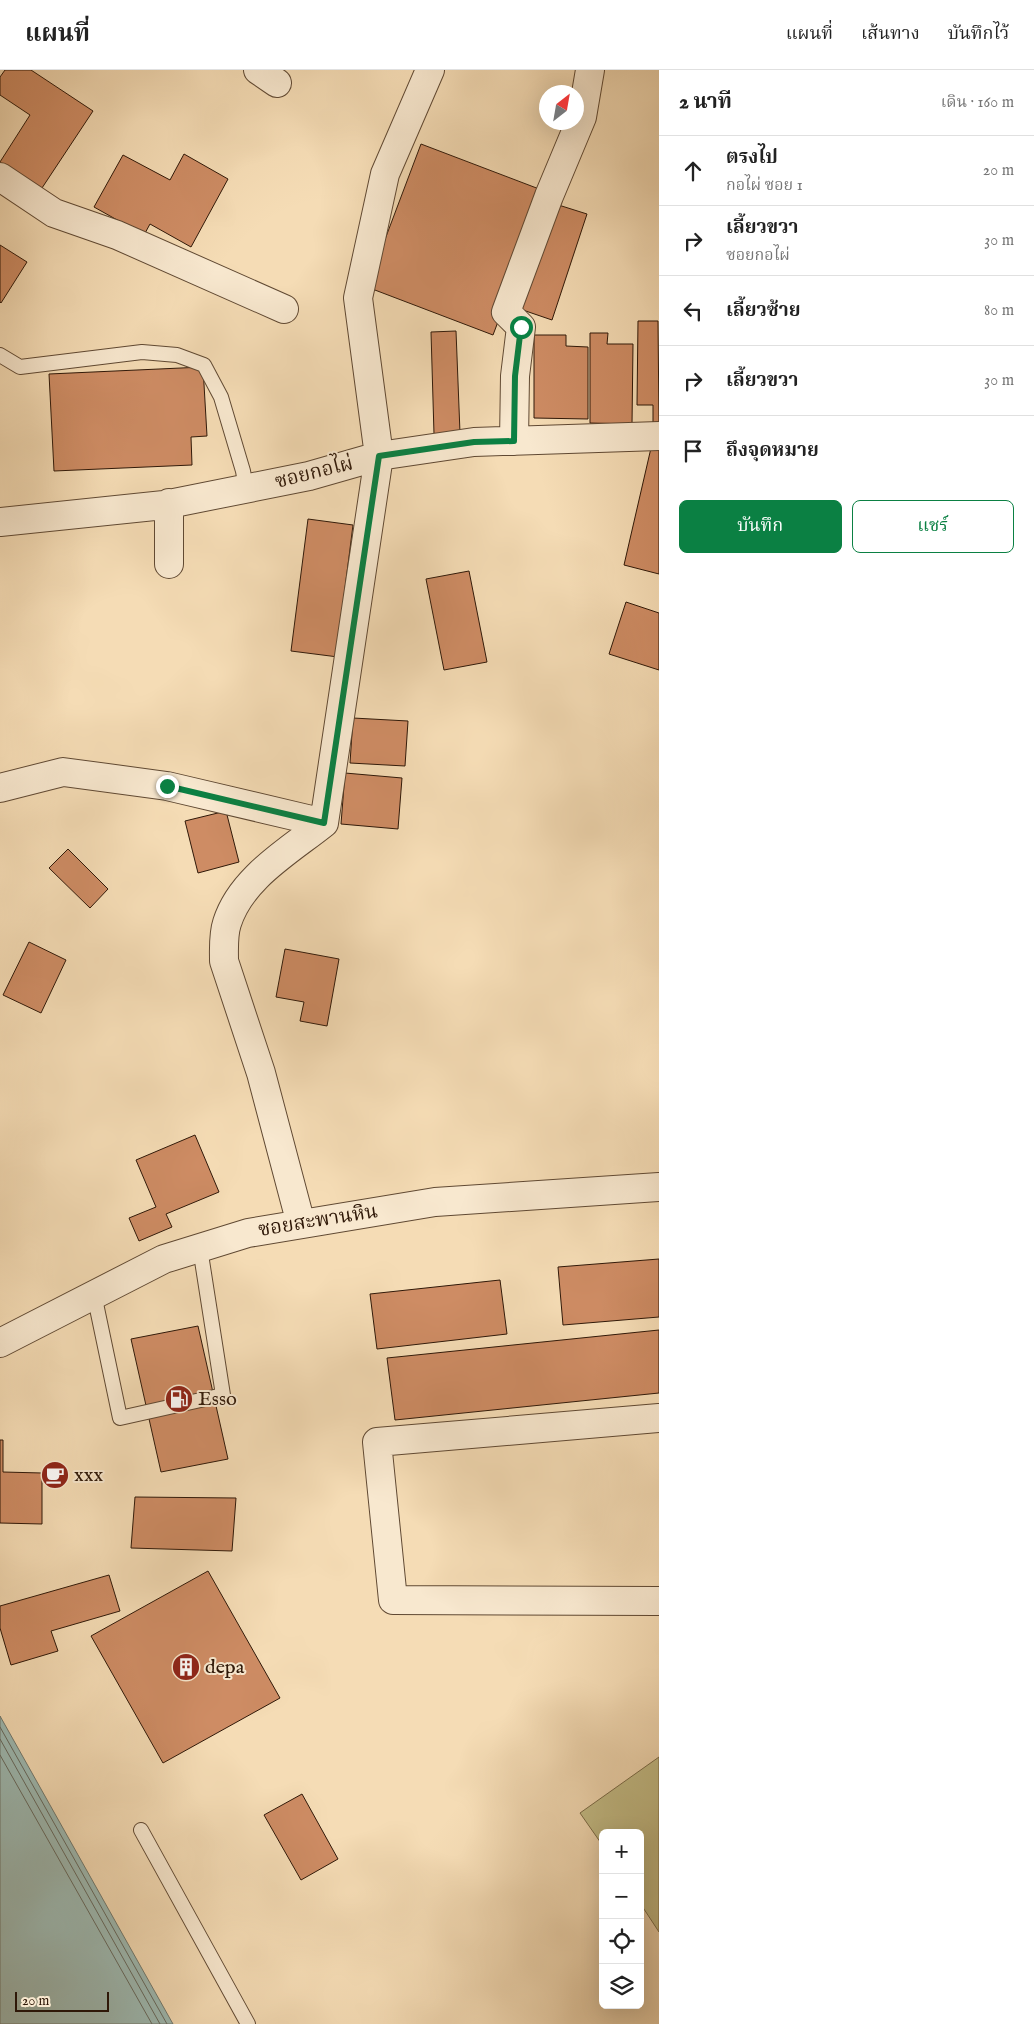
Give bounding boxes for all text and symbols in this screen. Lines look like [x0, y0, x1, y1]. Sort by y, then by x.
text: แผนที่ [25, 19, 90, 50]
text: แผนที่ [786, 23, 833, 46]
text: เส้นทาง [861, 23, 920, 46]
text: บันทึกไว้ [948, 23, 1009, 46]
north arrow [539, 85, 584, 130]
text: 2 นาที [679, 89, 732, 116]
text: เดิน · 160 m [941, 93, 1014, 113]
text: ตรงไป [726, 146, 778, 170]
icon: ahead [679, 157, 707, 185]
text: 20 m [983, 161, 1014, 181]
text: กอไผ่ ซอย 1 [726, 176, 803, 196]
text: เลี้ยวขวา [726, 216, 798, 240]
icon: right [679, 227, 707, 255]
text: 30 m [984, 231, 1014, 251]
text: ซอยกอไผ่ [726, 246, 790, 266]
icon: left [679, 297, 707, 325]
text: เลี้ยวซ้าย [726, 299, 800, 323]
text: 80 m [984, 301, 1014, 321]
route start [510, 316, 533, 339]
icon: right [679, 367, 707, 395]
text: เลี้ยวขวา [726, 369, 798, 393]
text: 30 m [984, 371, 1014, 391]
icon: arrive [679, 437, 707, 465]
text: ถึงจุดหมาย [726, 439, 819, 463]
street label: ซอยกอไผ่ [272, 449, 356, 495]
button: บันทึก [679, 500, 842, 553]
button: แชร์ [852, 500, 1014, 553]
route end [156, 775, 179, 798]
street label: ซอยสะพานหิน [256, 1199, 380, 1243]
fuel station icon: Esso [164, 1384, 194, 1414]
place label: Esso [198, 1387, 237, 1412]
cafe icon: xxx [40, 1460, 70, 1490]
place label: xxx [74, 1463, 103, 1488]
building icon: depa [171, 1652, 201, 1682]
place label: depa [205, 1655, 245, 1680]
map controls [599, 1829, 644, 2009]
button: + [599, 1829, 644, 1874]
button: − [599, 1874, 644, 1919]
button: locate [599, 1919, 644, 1964]
button: layers [599, 1964, 644, 2009]
scale bar [15, 1989, 109, 2012]
text: 20 m [22, 1992, 49, 2010]

